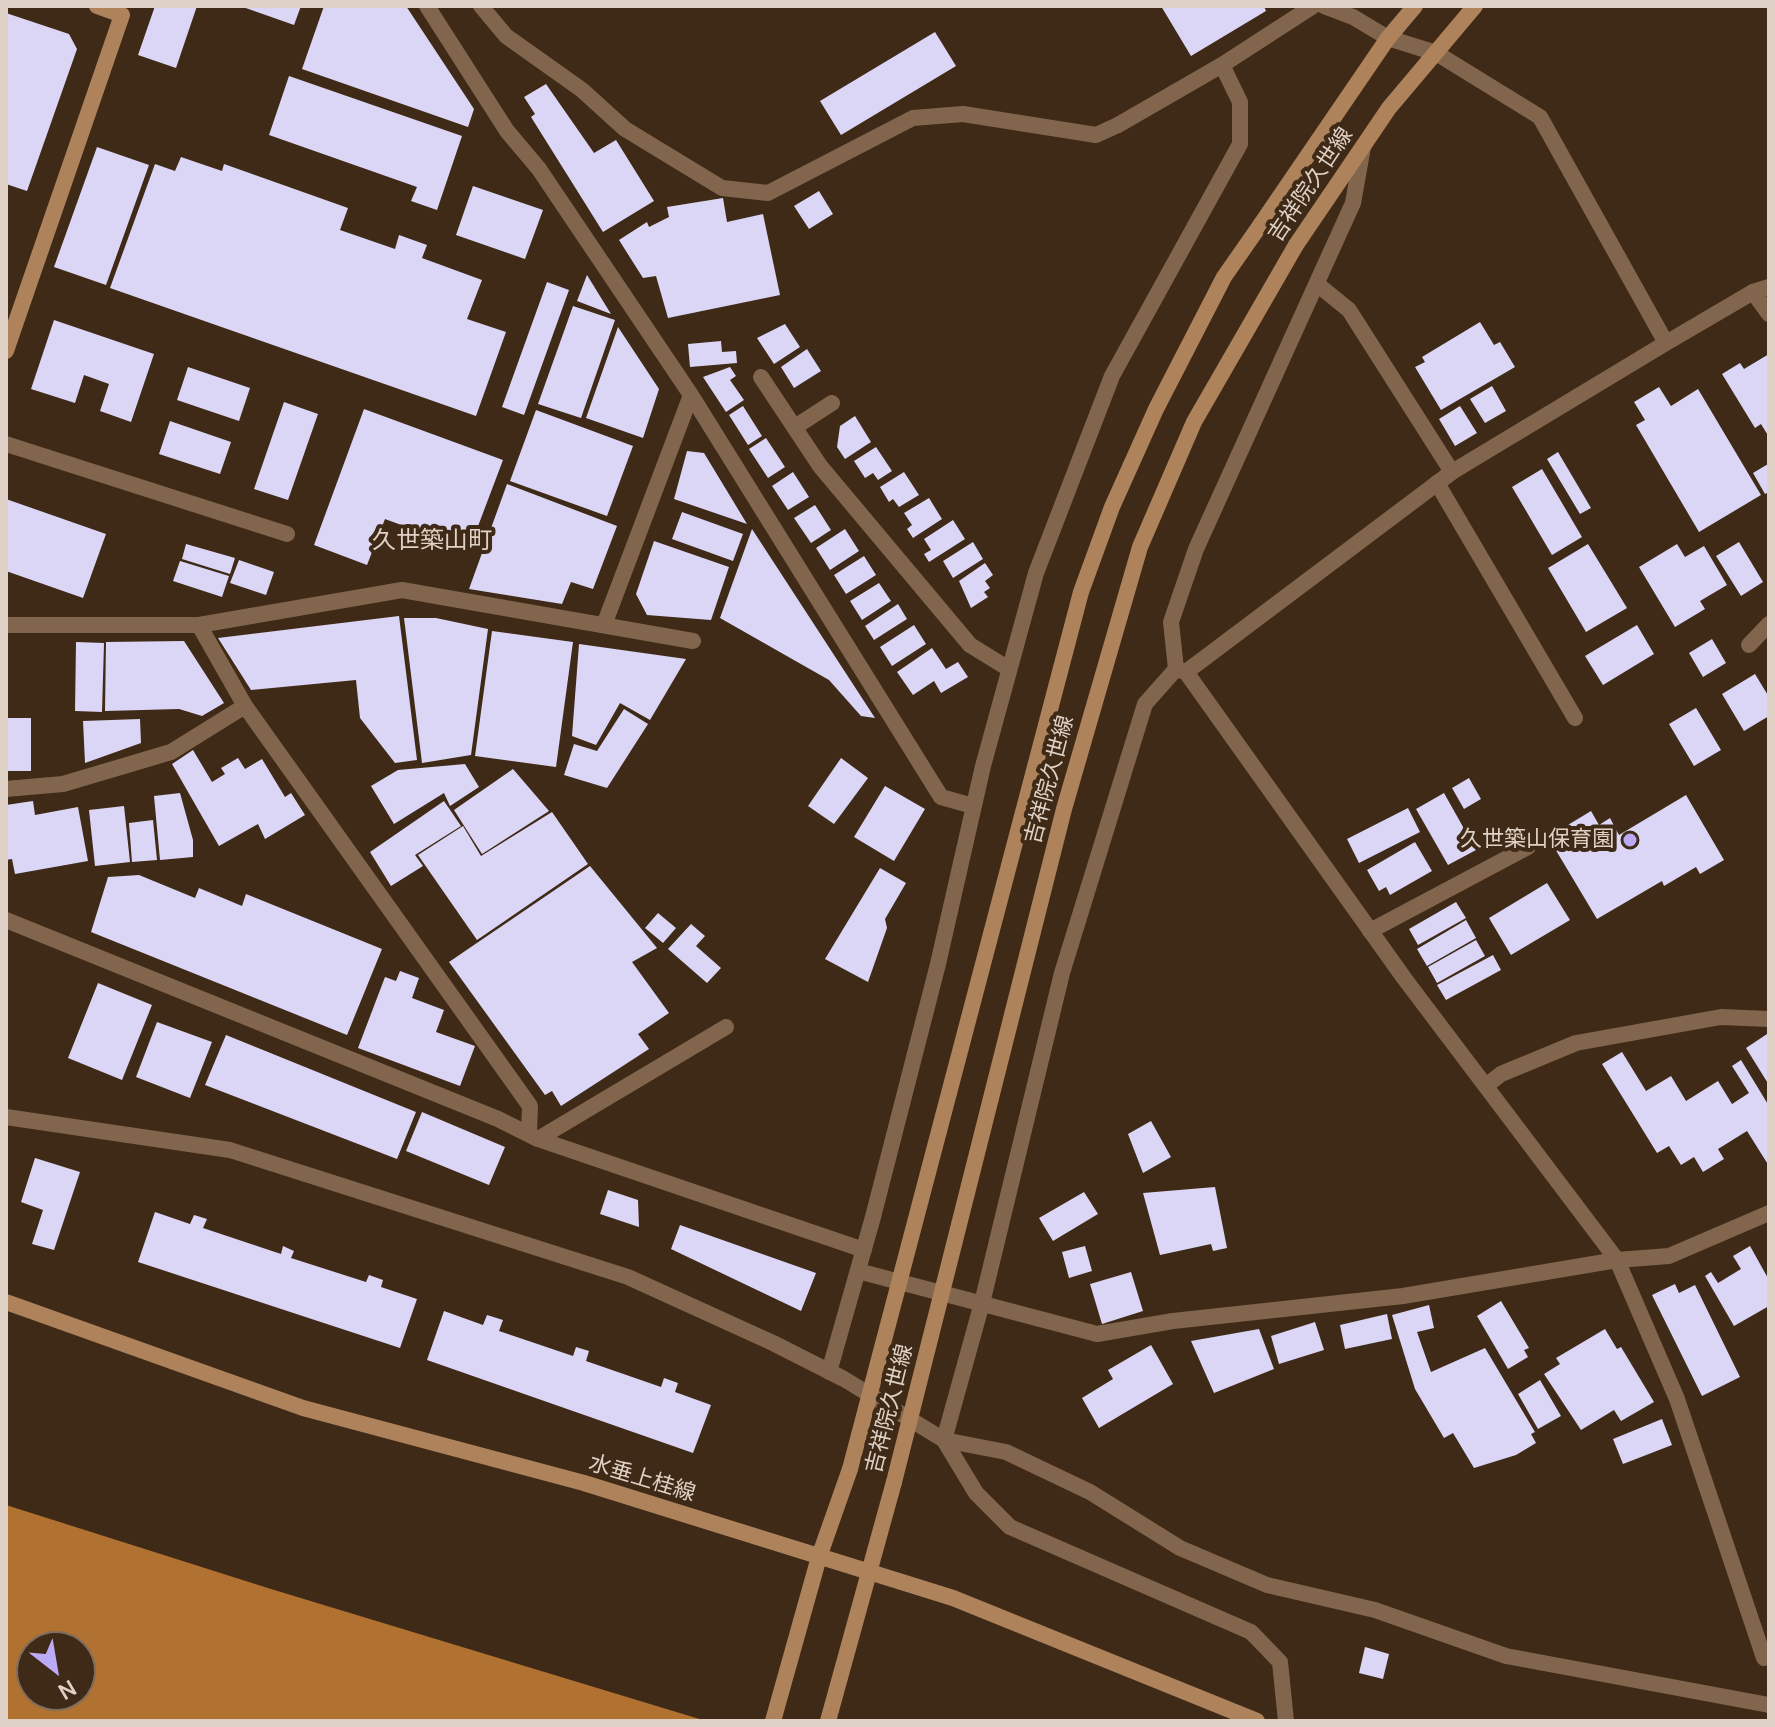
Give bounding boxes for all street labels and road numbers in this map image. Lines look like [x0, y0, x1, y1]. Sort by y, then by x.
street label: 吉祥院久世線 [1263, 123, 1359, 247]
street label: 吉祥院久世線 [1020, 713, 1080, 847]
street label: 吉祥院久世線 [861, 1342, 919, 1476]
street label: 水垂上桂線 [586, 1450, 698, 1508]

